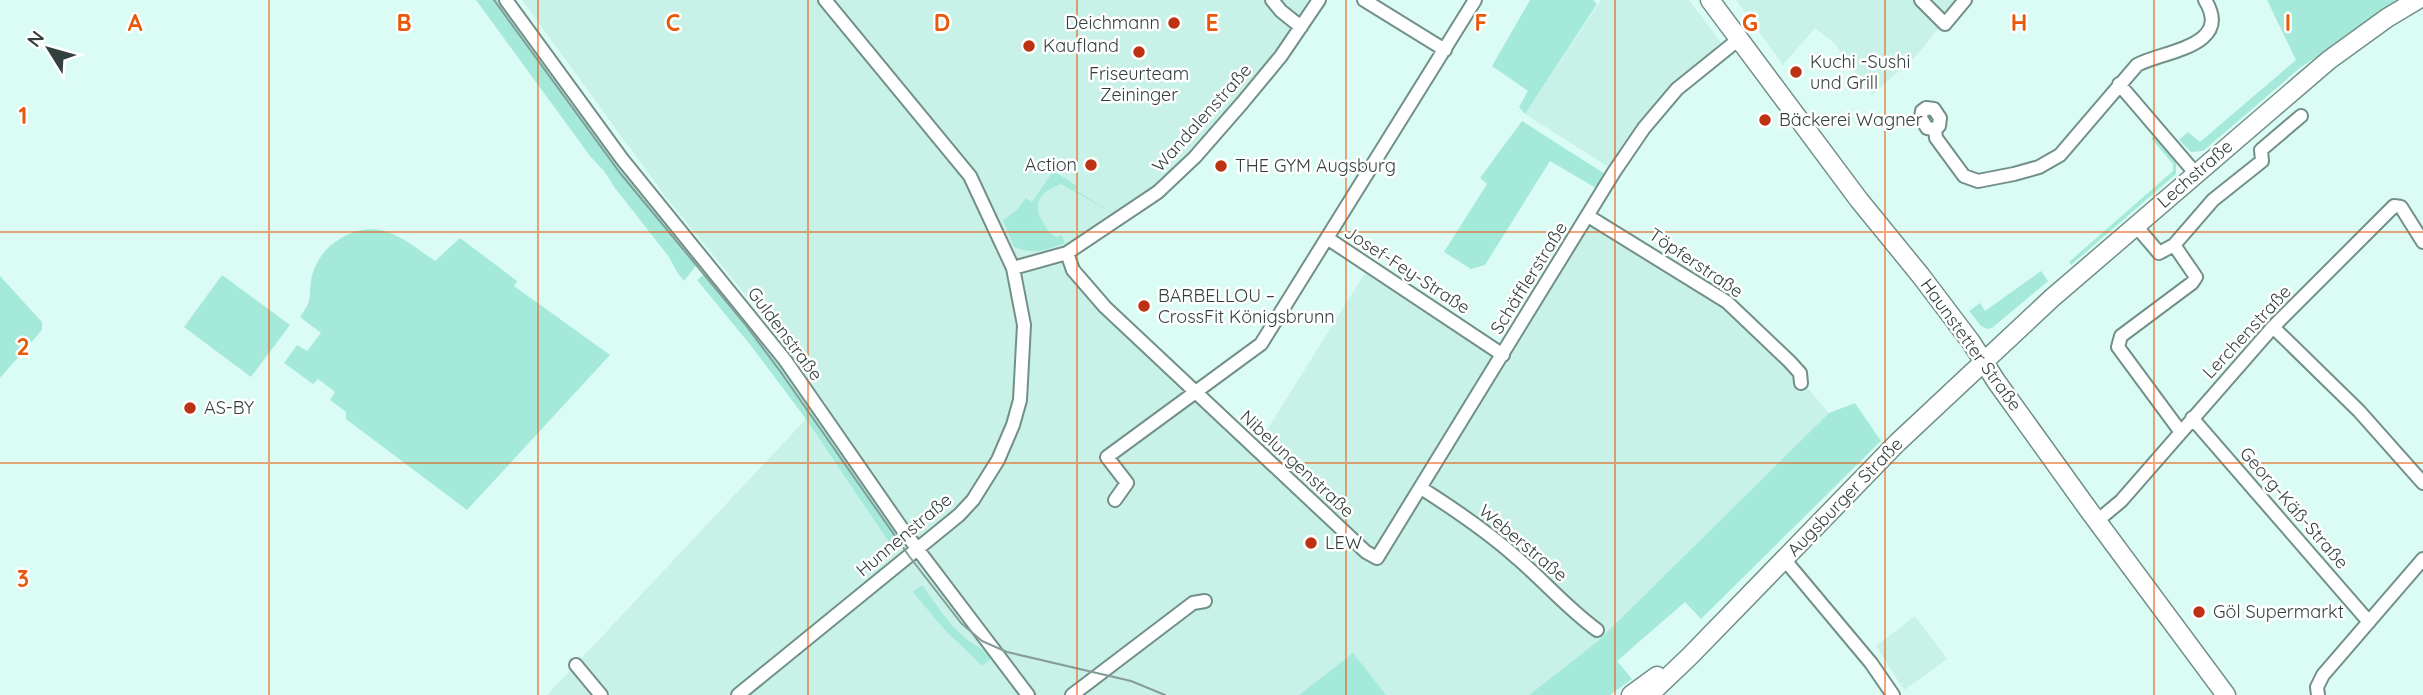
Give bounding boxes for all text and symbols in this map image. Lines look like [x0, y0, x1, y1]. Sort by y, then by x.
text: A [128, 8, 143, 37]
text: B [396, 8, 412, 37]
text: C [666, 8, 680, 37]
text: D [934, 8, 950, 37]
text: E [1205, 8, 1219, 37]
text: F [1475, 8, 1487, 37]
text: G [1742, 8, 1758, 37]
text: H [2011, 8, 2027, 37]
text: I [2285, 8, 2291, 37]
place label: Deichmann [1065, 11, 1160, 34]
north arrow [14, 14, 84, 84]
marker: Deichmann [1166, 15, 1182, 31]
text: N [22, 26, 49, 52]
place label: Kaufland [1043, 34, 1119, 57]
marker: Kaufland [1021, 38, 1037, 54]
marker: Friseurteam Zeininger [1131, 44, 1147, 60]
place label: Kuchi -Sushi und Grill [1810, 50, 1910, 94]
street label: Wandalenstraße [1147, 59, 1256, 177]
place label: Friseurteam Zeininger [1089, 62, 1189, 106]
marker: Kuchi -Sushi und Grill [1788, 64, 1804, 80]
text: 1 [19, 101, 27, 130]
place label: Bäckerei Wagner [1779, 108, 1923, 131]
marker: Bäckerei Wagner [1757, 112, 1773, 128]
street label: Lechstraße [2152, 135, 2237, 213]
place label: Action [1025, 153, 1077, 176]
place label: THE GYM Augsburg [1235, 154, 1396, 177]
marker: Action [1083, 157, 1099, 173]
marker: THE GYM Augsburg [1213, 158, 1229, 174]
street label: Schäfflerstraße [1485, 217, 1572, 338]
street label: Josef-Fey-Straße [1340, 220, 1475, 319]
street label: Töpferstraße [1645, 223, 1748, 303]
street label: Haunstetter Straße [1916, 274, 2027, 415]
street label: Lerchenstraße [2197, 280, 2296, 383]
street label: Guldenstraße [743, 282, 828, 385]
place label: BARBELLOU – CrossFit Königsbrunn [1158, 284, 1335, 328]
marker: BARBELLOU – CrossFit Königsbrunn [1136, 298, 1152, 314]
text: 2 [16, 332, 30, 361]
place label: AS-BY [204, 396, 254, 419]
marker: AS-BY [182, 400, 198, 416]
street label: Nibelungenstraße [1236, 405, 1359, 522]
street label: Augsburger Straße [1782, 432, 1907, 561]
street label: Georg-Käß-Straße [2235, 442, 2354, 573]
street label: Hunnenstraße [851, 488, 956, 581]
street label: Weberstraße [1474, 499, 1572, 586]
place label: LEW [1325, 531, 1362, 554]
marker: LEW [1303, 535, 1319, 551]
text: 3 [17, 564, 29, 593]
place label: Göl Supermarkt [2213, 600, 2344, 623]
marker: Göl Supermarkt [2191, 604, 2207, 620]

